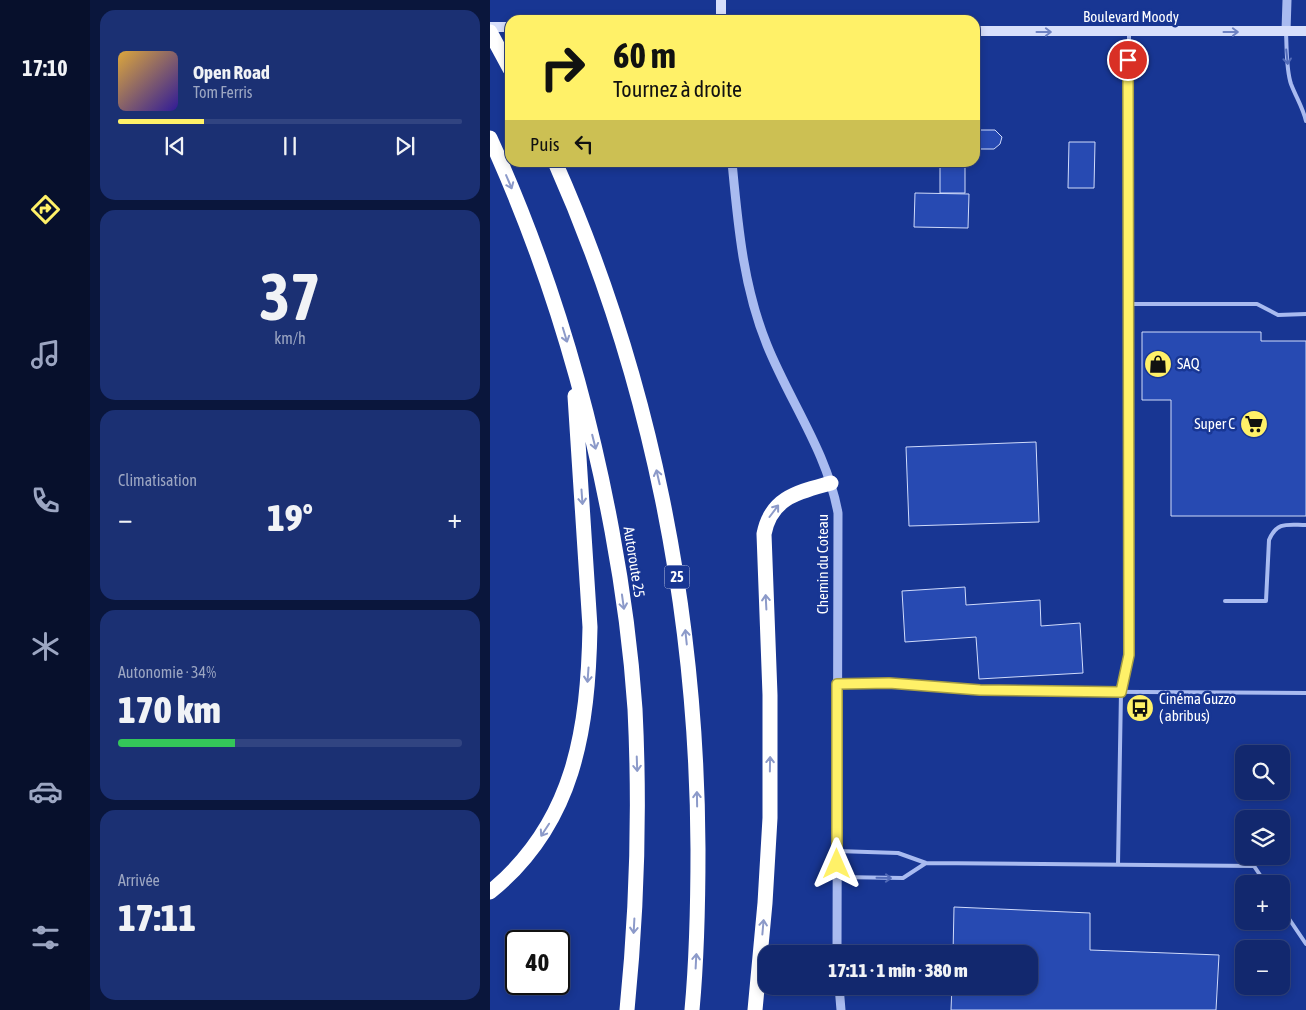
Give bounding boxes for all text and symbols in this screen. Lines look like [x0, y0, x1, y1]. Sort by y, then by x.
street label: Boulevard Moody [1083, 8, 1179, 25]
one-way arrow [1036, 27, 1052, 37]
one-way arrow [1222, 27, 1238, 37]
icon: right [530, 35, 595, 100]
text: 60 m [613, 35, 676, 75]
pin [1107, 39, 1149, 81]
icon: arrive [1114, 46, 1142, 74]
one-way arrow [1283, 49, 1292, 65]
text: 17:10 [22, 55, 68, 81]
text: Open Road [193, 61, 270, 83]
text: Tournez à droite [613, 76, 742, 102]
text: Tom Ferris [193, 83, 252, 101]
icon: left [570, 130, 598, 158]
icon: previous [161, 132, 189, 160]
icon: pause [276, 132, 304, 160]
icon: next [391, 132, 419, 160]
text: Puis [530, 133, 560, 155]
one-way arrow [505, 174, 515, 189]
icon: directions [28, 192, 63, 227]
text: 37 [259, 259, 321, 334]
one-way arrow [560, 327, 570, 343]
text: km/h [274, 329, 306, 347]
icon: music [28, 337, 63, 372]
shop icon: SAQ [1143, 349, 1173, 379]
place label: SAQ [1177, 355, 1200, 372]
supermarket icon: Super C [1239, 409, 1269, 439]
place label: Super C [1194, 415, 1235, 432]
one-way arrow [590, 434, 599, 450]
one-way arrow [653, 469, 662, 485]
text: Climatisation [118, 471, 197, 489]
icon: phone [28, 483, 63, 518]
one-way arrow [577, 489, 586, 505]
text: 19° [267, 496, 313, 539]
text: − [118, 502, 133, 534]
text: + [447, 502, 462, 534]
one-way arrow [769, 504, 780, 517]
street label: Chemin du Coteau [814, 514, 831, 614]
street label: Autoroute 25 [620, 525, 648, 599]
road number: 25 [664, 566, 690, 588]
one-way arrow [619, 594, 629, 610]
one-way arrow [761, 594, 771, 610]
icon: climate [28, 629, 63, 664]
one-way arrow [681, 629, 691, 645]
text: Autonomie · 34% [118, 663, 216, 681]
one-way arrow [584, 667, 593, 683]
text: 170 km [118, 688, 221, 731]
place label: Cinéma Guzzo ( abribus) [1159, 690, 1236, 724]
bus stop icon: Cinéma Guzzo ( abribus) [1125, 693, 1155, 723]
map controls [1235, 745, 1290, 995]
button: search [1235, 745, 1290, 800]
one-way arrow [632, 756, 641, 772]
one-way arrow [765, 757, 775, 773]
icon: car [28, 774, 63, 809]
one-way arrow [693, 791, 702, 807]
button: layers [1235, 810, 1290, 865]
one-way arrow [540, 823, 550, 837]
position arrow [810, 837, 862, 889]
text: Arrivée [118, 871, 160, 889]
one-way arrow [875, 873, 891, 883]
button: + [1235, 875, 1290, 930]
text: 17:11 [118, 896, 196, 939]
one-way arrow [630, 918, 639, 934]
one-way arrow [758, 919, 768, 935]
icon: filters [28, 920, 63, 955]
speed limit sign: 40 [505, 930, 570, 995]
button: − [1235, 940, 1290, 995]
one-way arrow [691, 954, 700, 970]
text: 17:11 · 1 min · 380 m [828, 959, 968, 981]

